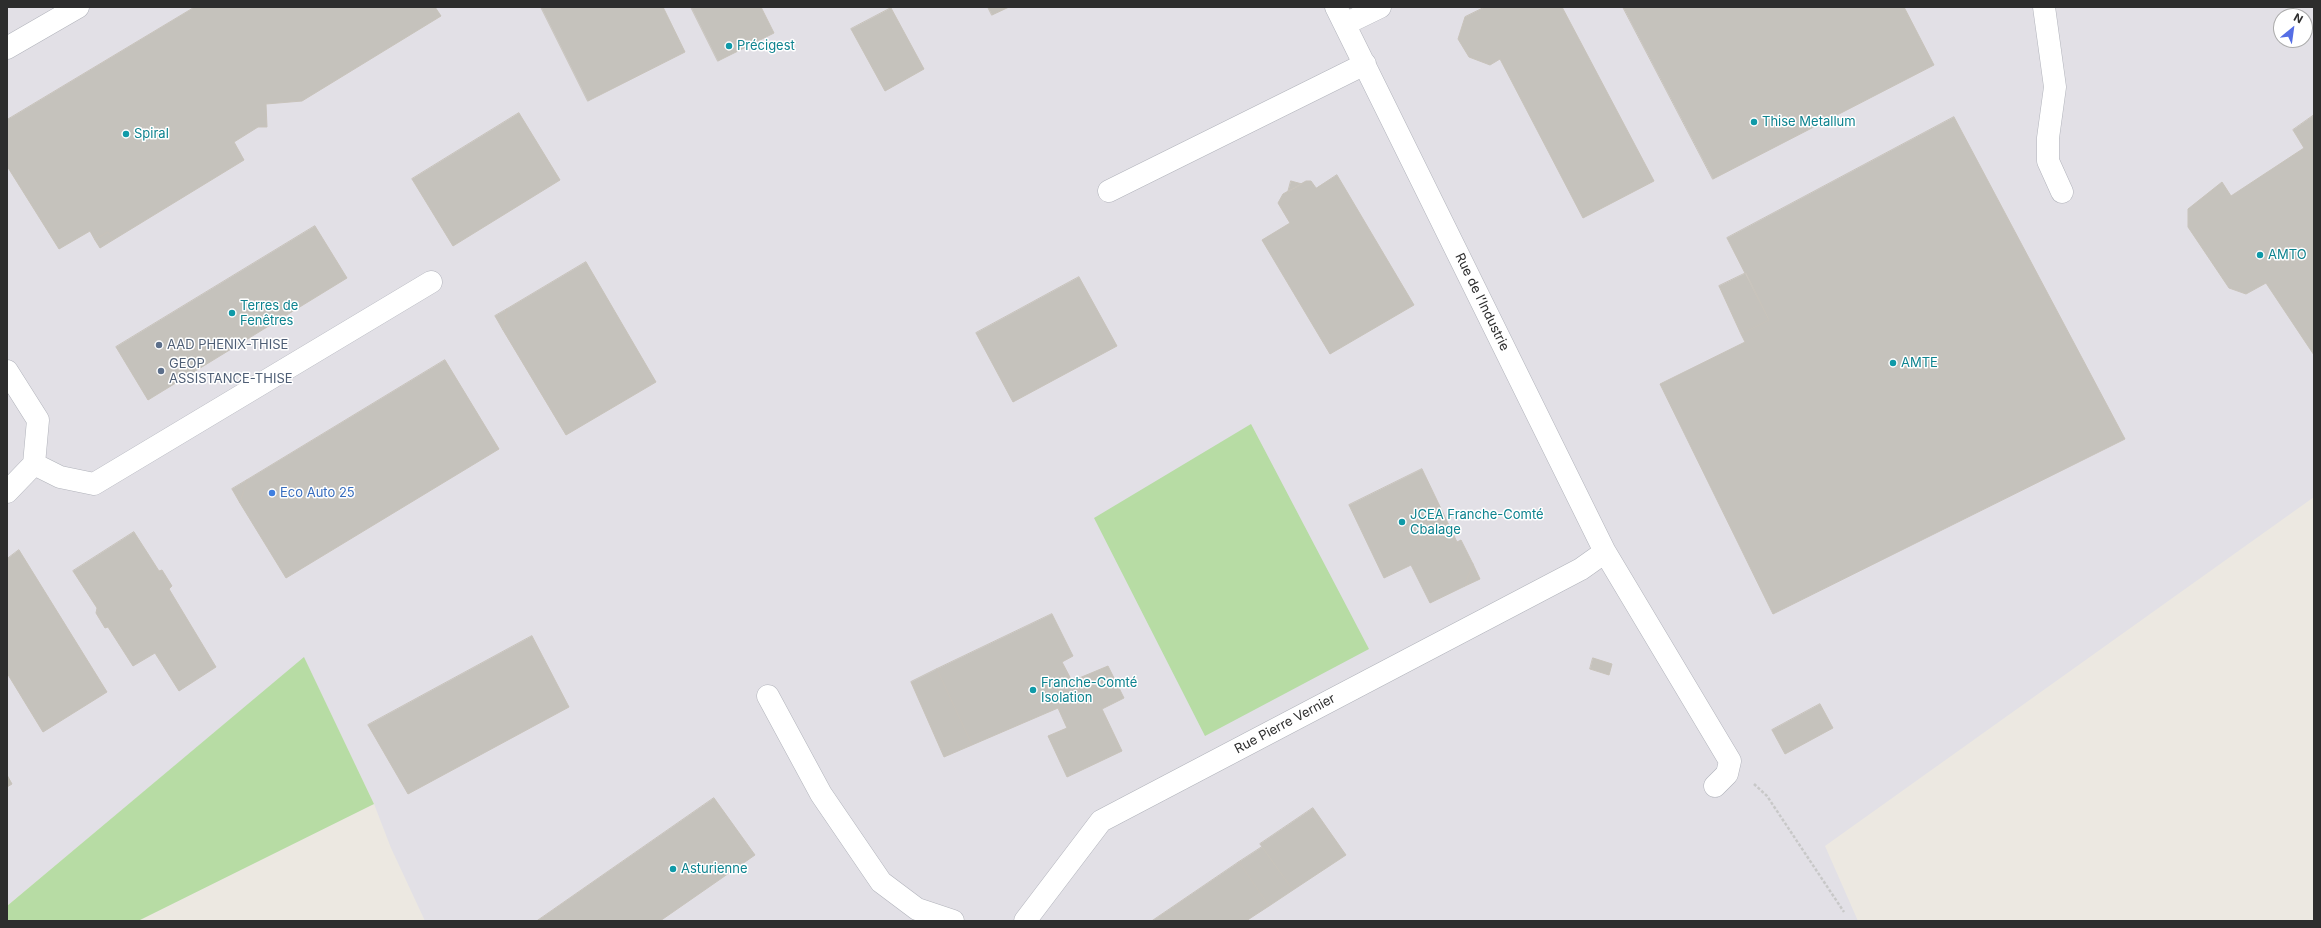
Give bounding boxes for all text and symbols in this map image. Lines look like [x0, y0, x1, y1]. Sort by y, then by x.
north arrow [2273, 8, 2313, 48]
text: N [2291, 10, 2305, 27]
place label: Précigest [737, 38, 795, 54]
marker: Précigest [724, 41, 734, 51]
place label: Thise Metallum [1762, 114, 1856, 130]
marker: Thise Metallum [1749, 117, 1759, 127]
place label: Spiral [134, 126, 169, 142]
marker: Spiral [121, 129, 131, 139]
place label: AMTO [2268, 247, 2307, 263]
marker: AMTO [2255, 250, 2265, 260]
street label: Rue de l’Industrie [1452, 251, 1512, 353]
place label: Terres de Fenêtres [240, 298, 298, 329]
marker: Terres de Fenêtres [227, 308, 237, 318]
place label: AAD PHENIX-THISE [167, 337, 288, 353]
marker: AAD PHENIX-THISE [154, 340, 164, 350]
place label: AMTE [1901, 355, 1938, 371]
place label: GEOP ASSISTANCE-THISE [169, 356, 293, 387]
marker: AMTE [1888, 358, 1898, 368]
marker: GEOP ASSISTANCE-THISE [156, 366, 166, 376]
place label: Eco Auto 25 [280, 485, 355, 501]
marker: Eco Auto 25 [267, 488, 277, 498]
place label: JCEA Franche-Comté Cbalage [1410, 507, 1544, 538]
marker: JCEA Franche-Comté Cbalage [1397, 517, 1407, 527]
place label: Franche-Comté Isolation [1041, 675, 1137, 706]
marker: Franche-Comté Isolation [1028, 685, 1038, 695]
street label: Rue Pierre Vernier [1232, 691, 1338, 757]
place label: Asturienne [681, 861, 748, 877]
marker: Asturienne [668, 864, 678, 874]

